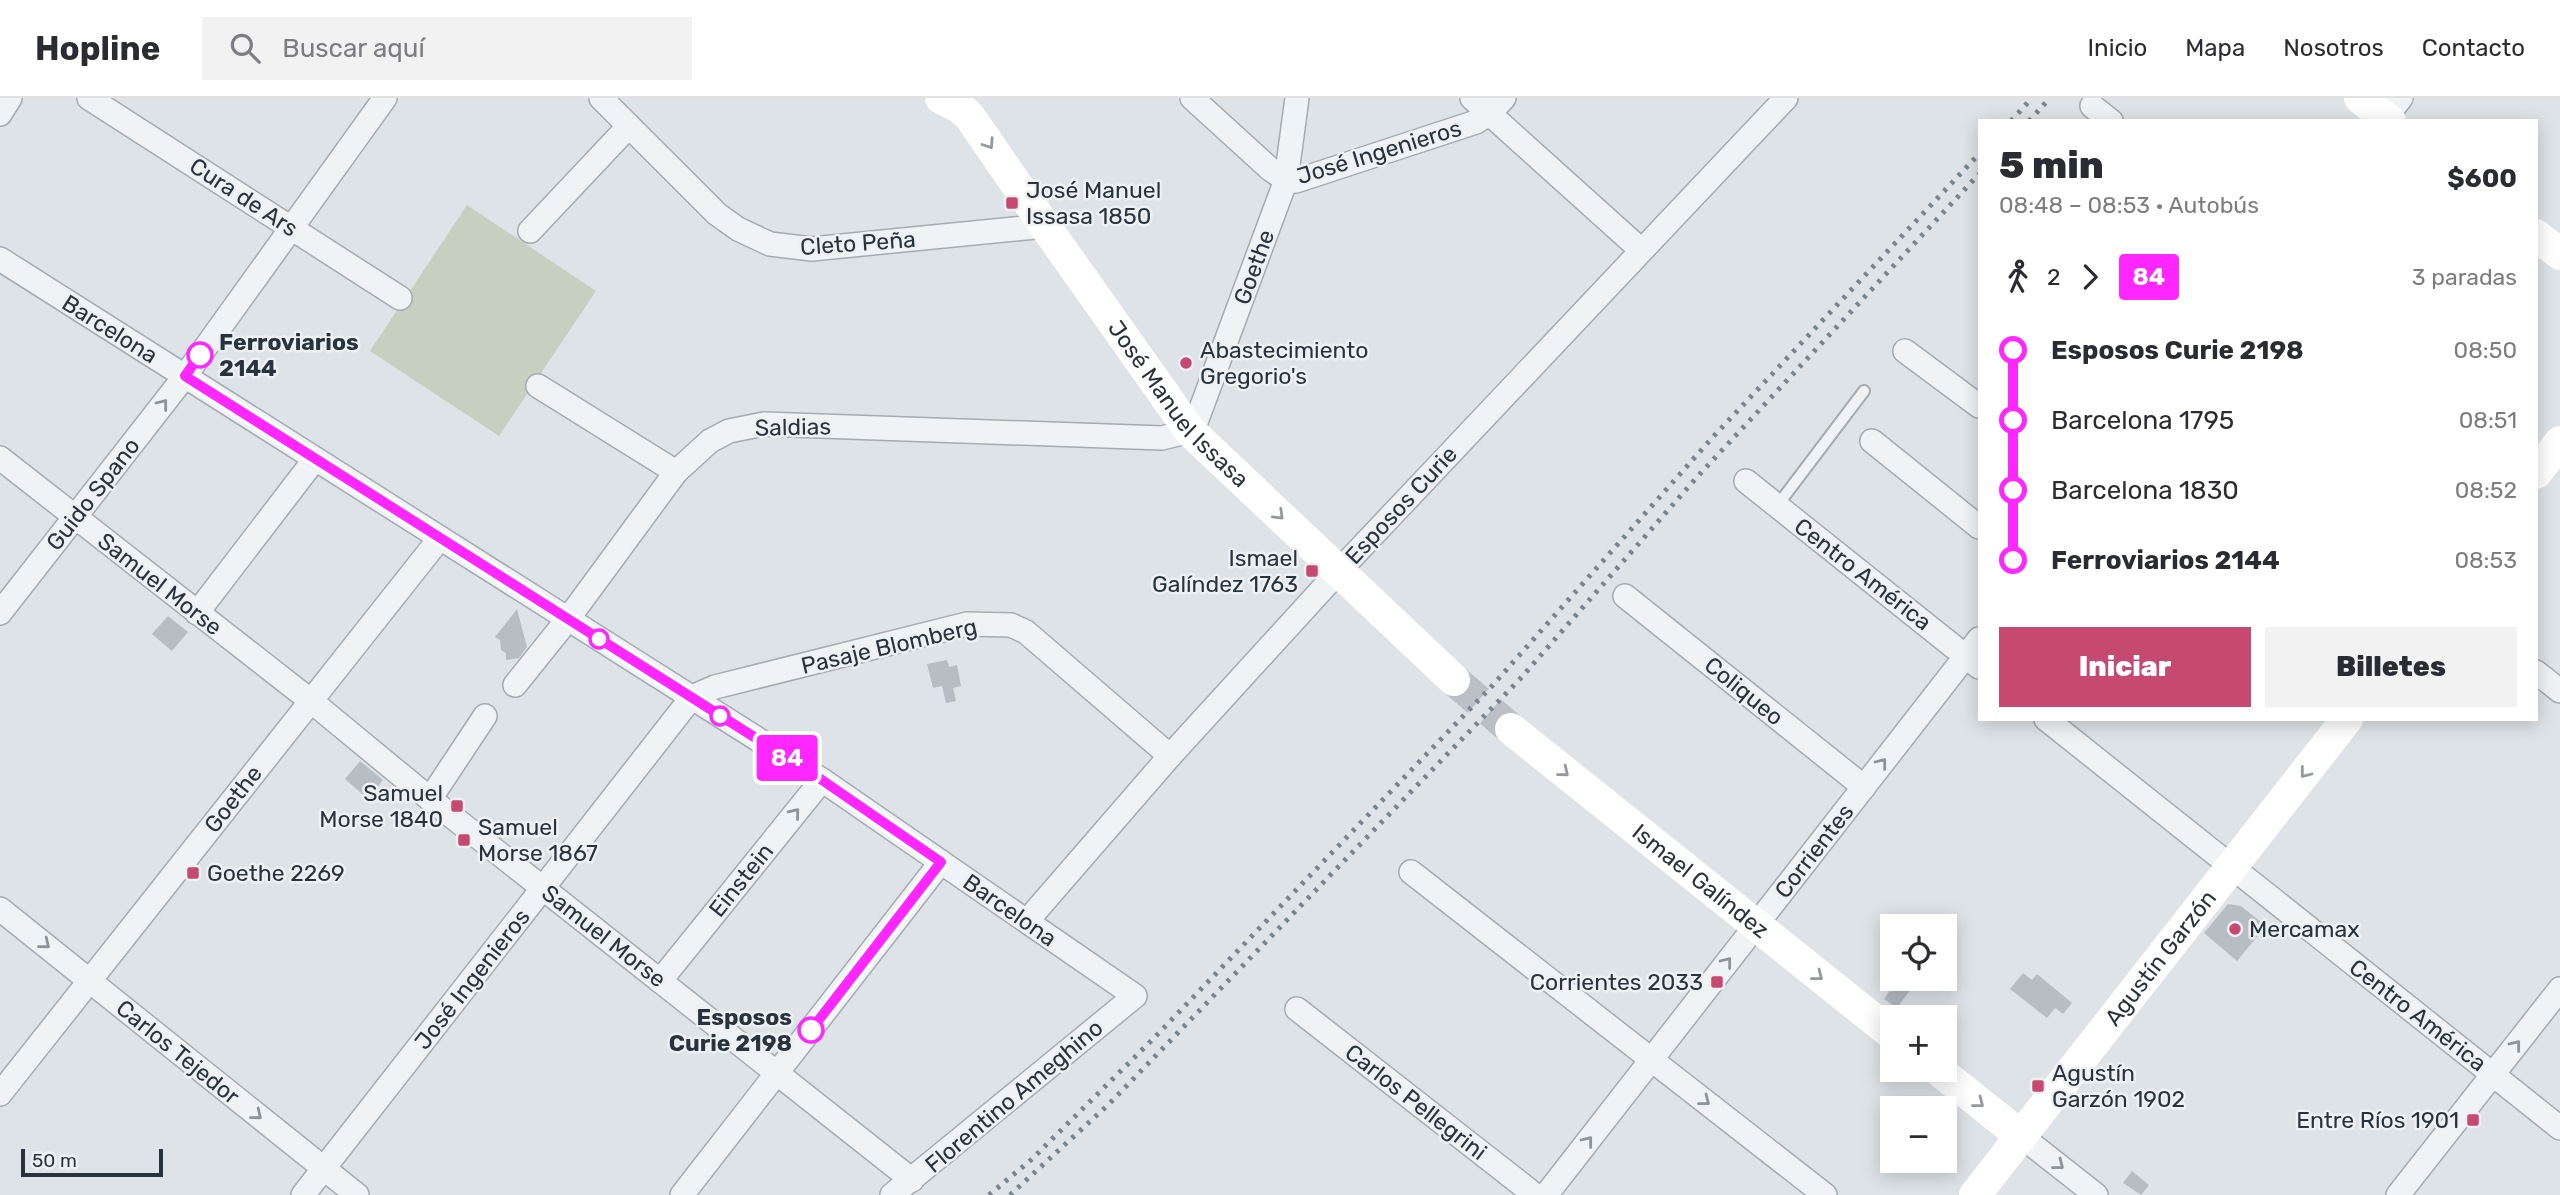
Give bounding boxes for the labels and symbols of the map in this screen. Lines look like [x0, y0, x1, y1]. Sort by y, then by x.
street label: José Ingenieros [1293, 114, 1465, 190]
one-way arrow [981, 137, 994, 150]
street label: Cura de Ars [185, 152, 303, 242]
place label: José Manuel Issasa 1850 [1026, 176, 1161, 230]
marker: José Manuel Issasa 1850 [1004, 195, 1020, 211]
street label: Cleto Peña [799, 225, 917, 261]
street label: Goethe [1228, 226, 1280, 308]
street label: Barcelona [57, 289, 163, 369]
street label: José Manuel Issasa [1102, 315, 1255, 493]
place label: Ferroviarios 2144 [219, 328, 359, 382]
place label: Abastecimiento Gregorio's [1200, 336, 1369, 390]
marker: Ferroviarios 2144 [187, 342, 213, 368]
marker: Abastecimiento Gregorio's [1178, 355, 1194, 371]
one-way arrow [154, 400, 167, 412]
street label: Saldias [755, 412, 831, 442]
street label: Guido Spano [40, 432, 146, 556]
street label: Esposos Curie [1339, 440, 1463, 570]
one-way arrow [1271, 507, 1284, 520]
street label: Centro América [1789, 512, 1937, 636]
street label: Samuel Morse [92, 527, 228, 641]
place label: Ismael Galíndez 1763 [1152, 544, 1298, 598]
marker: Ismael Galíndez 1763 [1304, 563, 1320, 579]
street label: Pasaje Blomberg [798, 612, 980, 680]
unlabelled marker [589, 629, 609, 649]
street label: Coliqueo [1699, 651, 1789, 731]
unlabelled marker [710, 706, 730, 726]
line badge: 84 [756, 735, 818, 781]
one-way arrow [1874, 758, 1887, 771]
street label: Goethe [198, 760, 268, 838]
one-way arrow [1556, 764, 1569, 776]
one-way arrow [2301, 766, 2314, 778]
place label: Samuel Morse 1840 [319, 779, 443, 833]
marker: Samuel Morse 1840 [449, 798, 465, 814]
street label: Corrientes [1769, 798, 1859, 904]
one-way arrow [787, 808, 799, 821]
place label: Samuel Morse 1867 [478, 813, 598, 867]
street label: Ismael Galíndez [1627, 818, 1775, 944]
marker: Samuel Morse 1867 [456, 832, 472, 848]
street label: Einstein [703, 838, 779, 922]
place label: Goethe 2269 [207, 859, 345, 887]
marker: Goethe 2269 [185, 865, 201, 881]
street label: Barcelona [958, 868, 1062, 952]
street label: Samuel Morse [536, 879, 672, 993]
street label: Agustín Garzón [2099, 884, 2222, 1031]
street label: José Ingenieros [408, 903, 536, 1055]
place label: Mercamax [2249, 915, 2360, 943]
marker: Mercamax [2227, 921, 2243, 937]
one-way arrow [37, 936, 49, 949]
street label: Centro América [2344, 953, 2492, 1077]
one-way arrow [1719, 957, 1732, 969]
one-way arrow [1811, 967, 1823, 980]
place label: Corrientes 2033 [1530, 968, 1703, 996]
marker: Corrientes 2033 [1709, 974, 1725, 990]
street label: Carlos Tejedor [111, 994, 246, 1110]
place label: Esposos Curie 2198 [669, 1003, 792, 1057]
street label: Florentino Ameghino [919, 1014, 1109, 1178]
marker: Esposos Curie 2198 [798, 1017, 824, 1043]
street label: Carlos Pellegrini [1340, 1038, 1492, 1166]
one-way arrow [2507, 1040, 2520, 1053]
place label: Agustín Garzón 1902 [2052, 1059, 2185, 1113]
marker: Agustín Garzón 1902 [2030, 1078, 2046, 1094]
one-way arrow [1698, 1093, 1710, 1106]
one-way arrow [1971, 1094, 1984, 1107]
place label: Entre Ríos 1901 [2296, 1106, 2459, 1134]
one-way arrow [250, 1107, 262, 1120]
marker: Entre Ríos 1901 [2465, 1112, 2481, 1128]
one-way arrow [1579, 1137, 1592, 1149]
scale bar [21, 1146, 163, 1178]
one-way arrow [2051, 1157, 2063, 1170]

